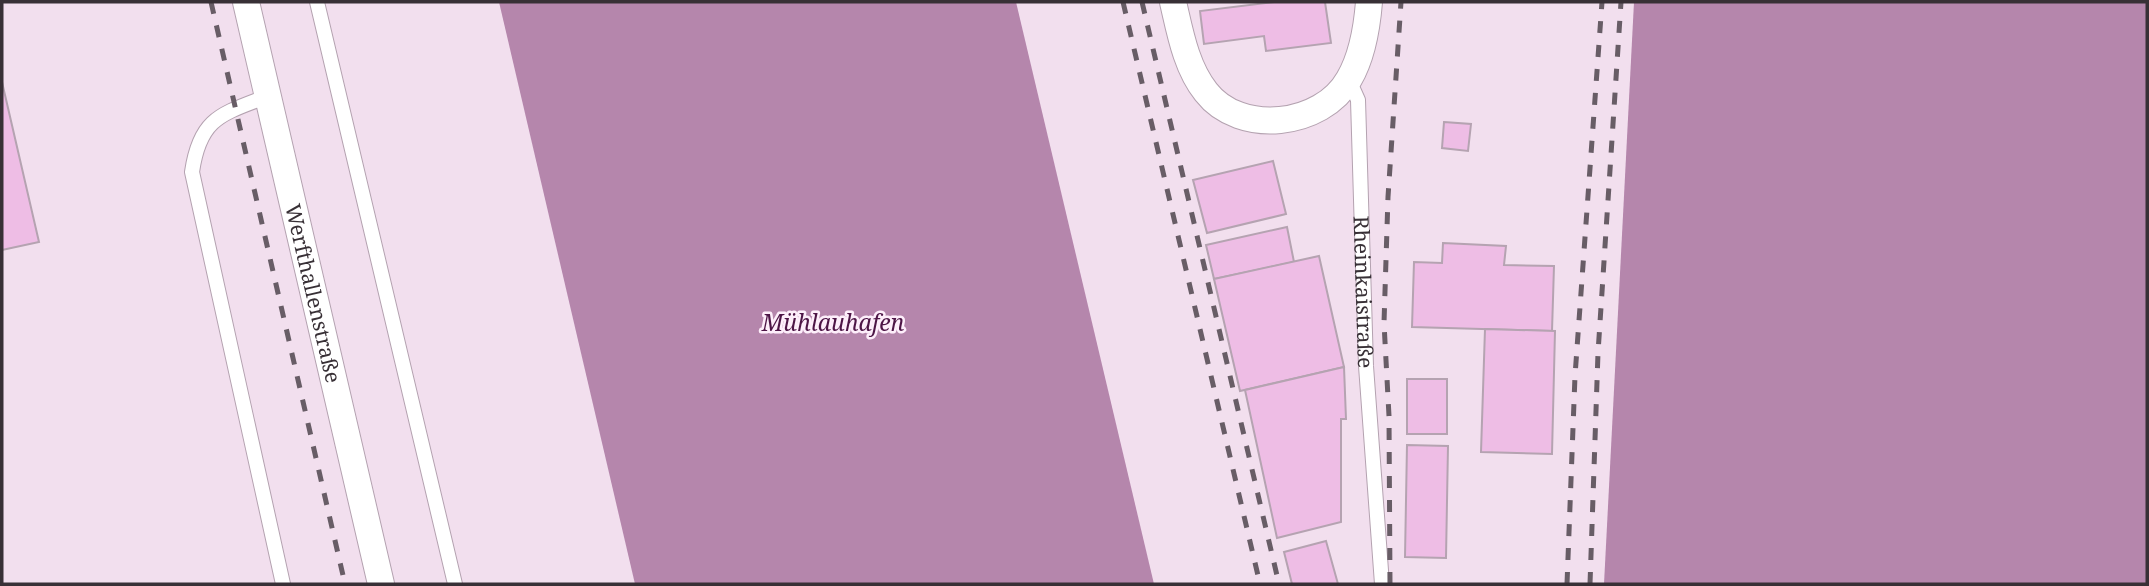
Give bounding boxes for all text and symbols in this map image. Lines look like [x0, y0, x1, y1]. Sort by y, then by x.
street label: Werfthallenstraße [279, 201, 348, 386]
street label: Rheinkaistraße [1347, 215, 1380, 369]
water label: Mühlauhafen [761, 306, 905, 338]

